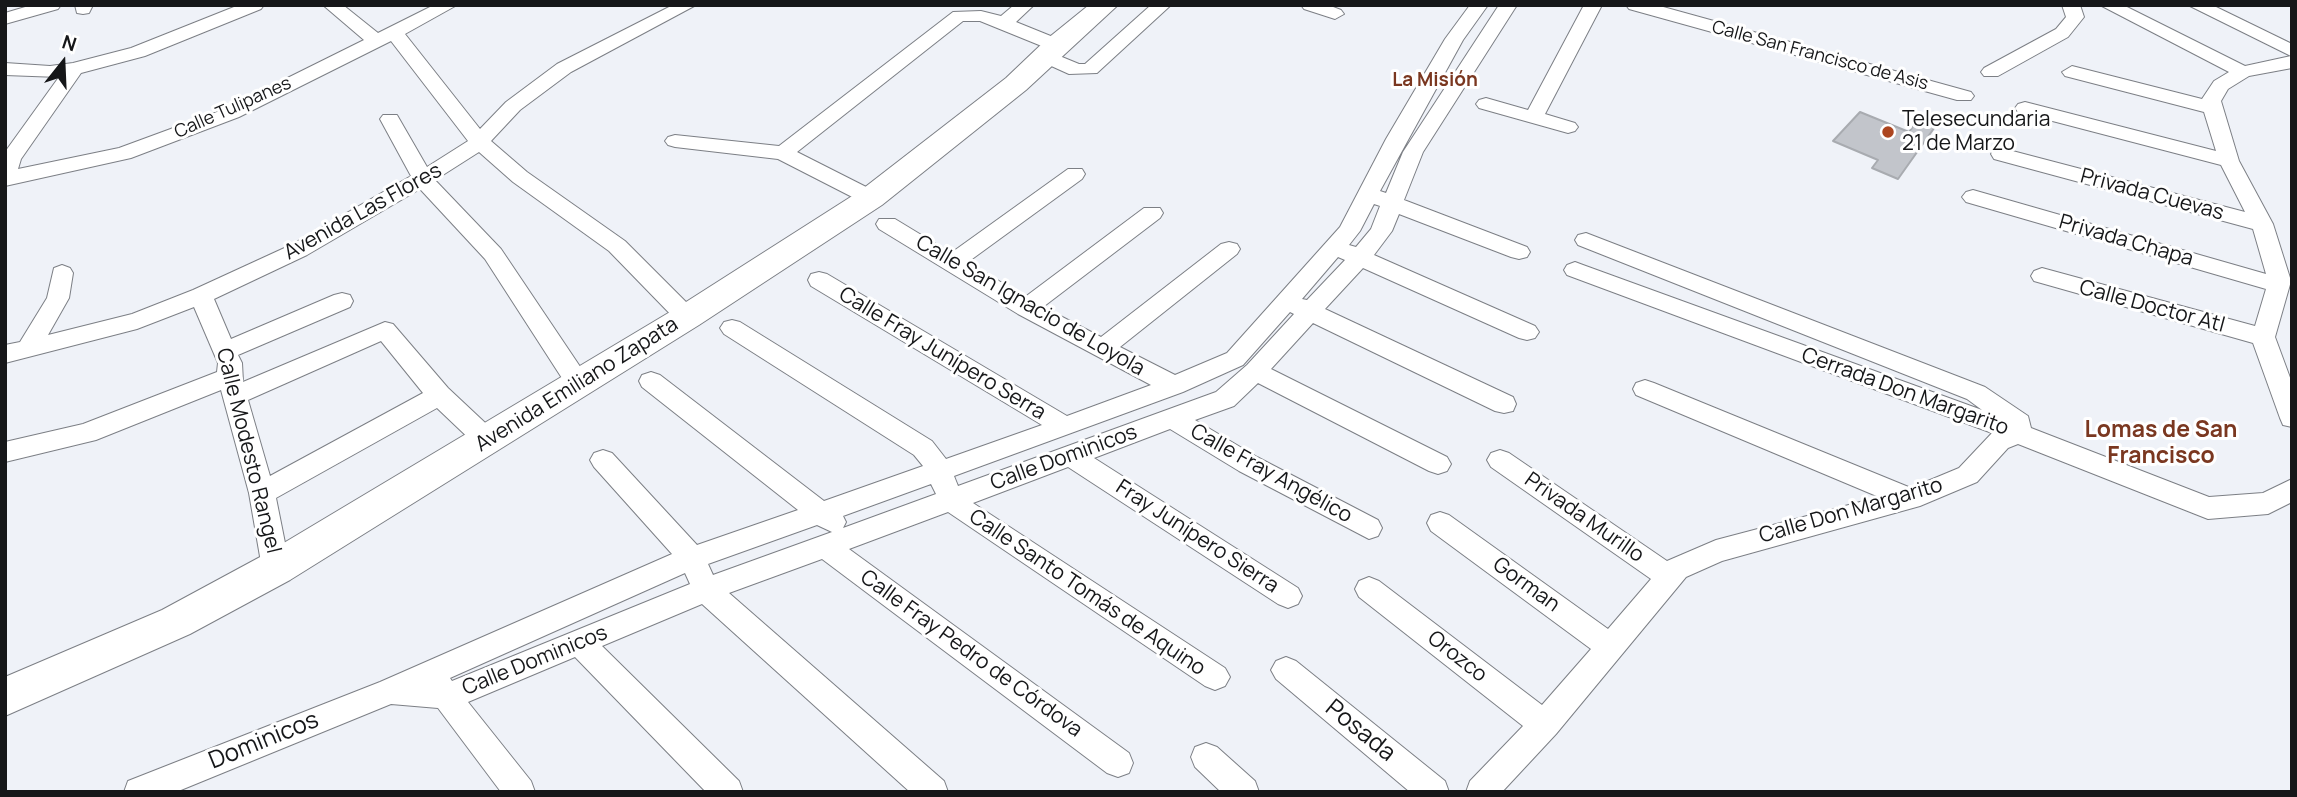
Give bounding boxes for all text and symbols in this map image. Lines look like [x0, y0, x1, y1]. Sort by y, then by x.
street label: Calle San Francisco de Asis [1709, 17, 1931, 95]
north arrow [28, 28, 98, 98]
text: N [59, 29, 80, 58]
district label: La Misión [1392, 70, 1478, 92]
street label: Calle Tulipanes [171, 73, 295, 143]
place label: Telesecundaria 21 de Marzo [1902, 107, 2050, 157]
marker: Telesecundaria 21 de Marzo [1880, 124, 1896, 140]
street label: Avenida Las Flores [280, 158, 446, 266]
street label: Privada Cuevas [2078, 164, 2226, 226]
street label: Privada Chapa [2056, 210, 2196, 272]
street label: Calle San Ignacio de Loyola [911, 230, 1149, 382]
street label: Calle Doctor Atl [2077, 275, 2227, 339]
street label: Calle Fray Junípero Serra [834, 282, 1050, 426]
street label: Avenida Emiliano Zapata [471, 312, 683, 458]
street label: Cerrada Don Margarito [1798, 343, 2012, 441]
street label: Calle Modesto Rangel [210, 346, 286, 556]
district label: Lomas de San Francisco [2085, 417, 2237, 471]
street label: Calle Fray Angélico [1186, 419, 1356, 529]
street label: Calle Dominicos [987, 420, 1141, 496]
street label: Privada Murillo [1519, 468, 1649, 568]
street label: Calle Don Margarito [1756, 473, 1946, 549]
street label: Fray Junípero Sierra [1111, 475, 1283, 599]
street label: Calle Santo Tomás de Aquino [964, 504, 1210, 682]
street label: Gorman [1488, 552, 1564, 618]
street label: Calle Fray Pedro de Córdova [855, 565, 1087, 743]
street label: Calle Dominicos [459, 620, 611, 702]
street label: Orozco [1422, 626, 1492, 688]
street label: Posada [1319, 694, 1401, 768]
street label: Dominicos [205, 706, 323, 776]

